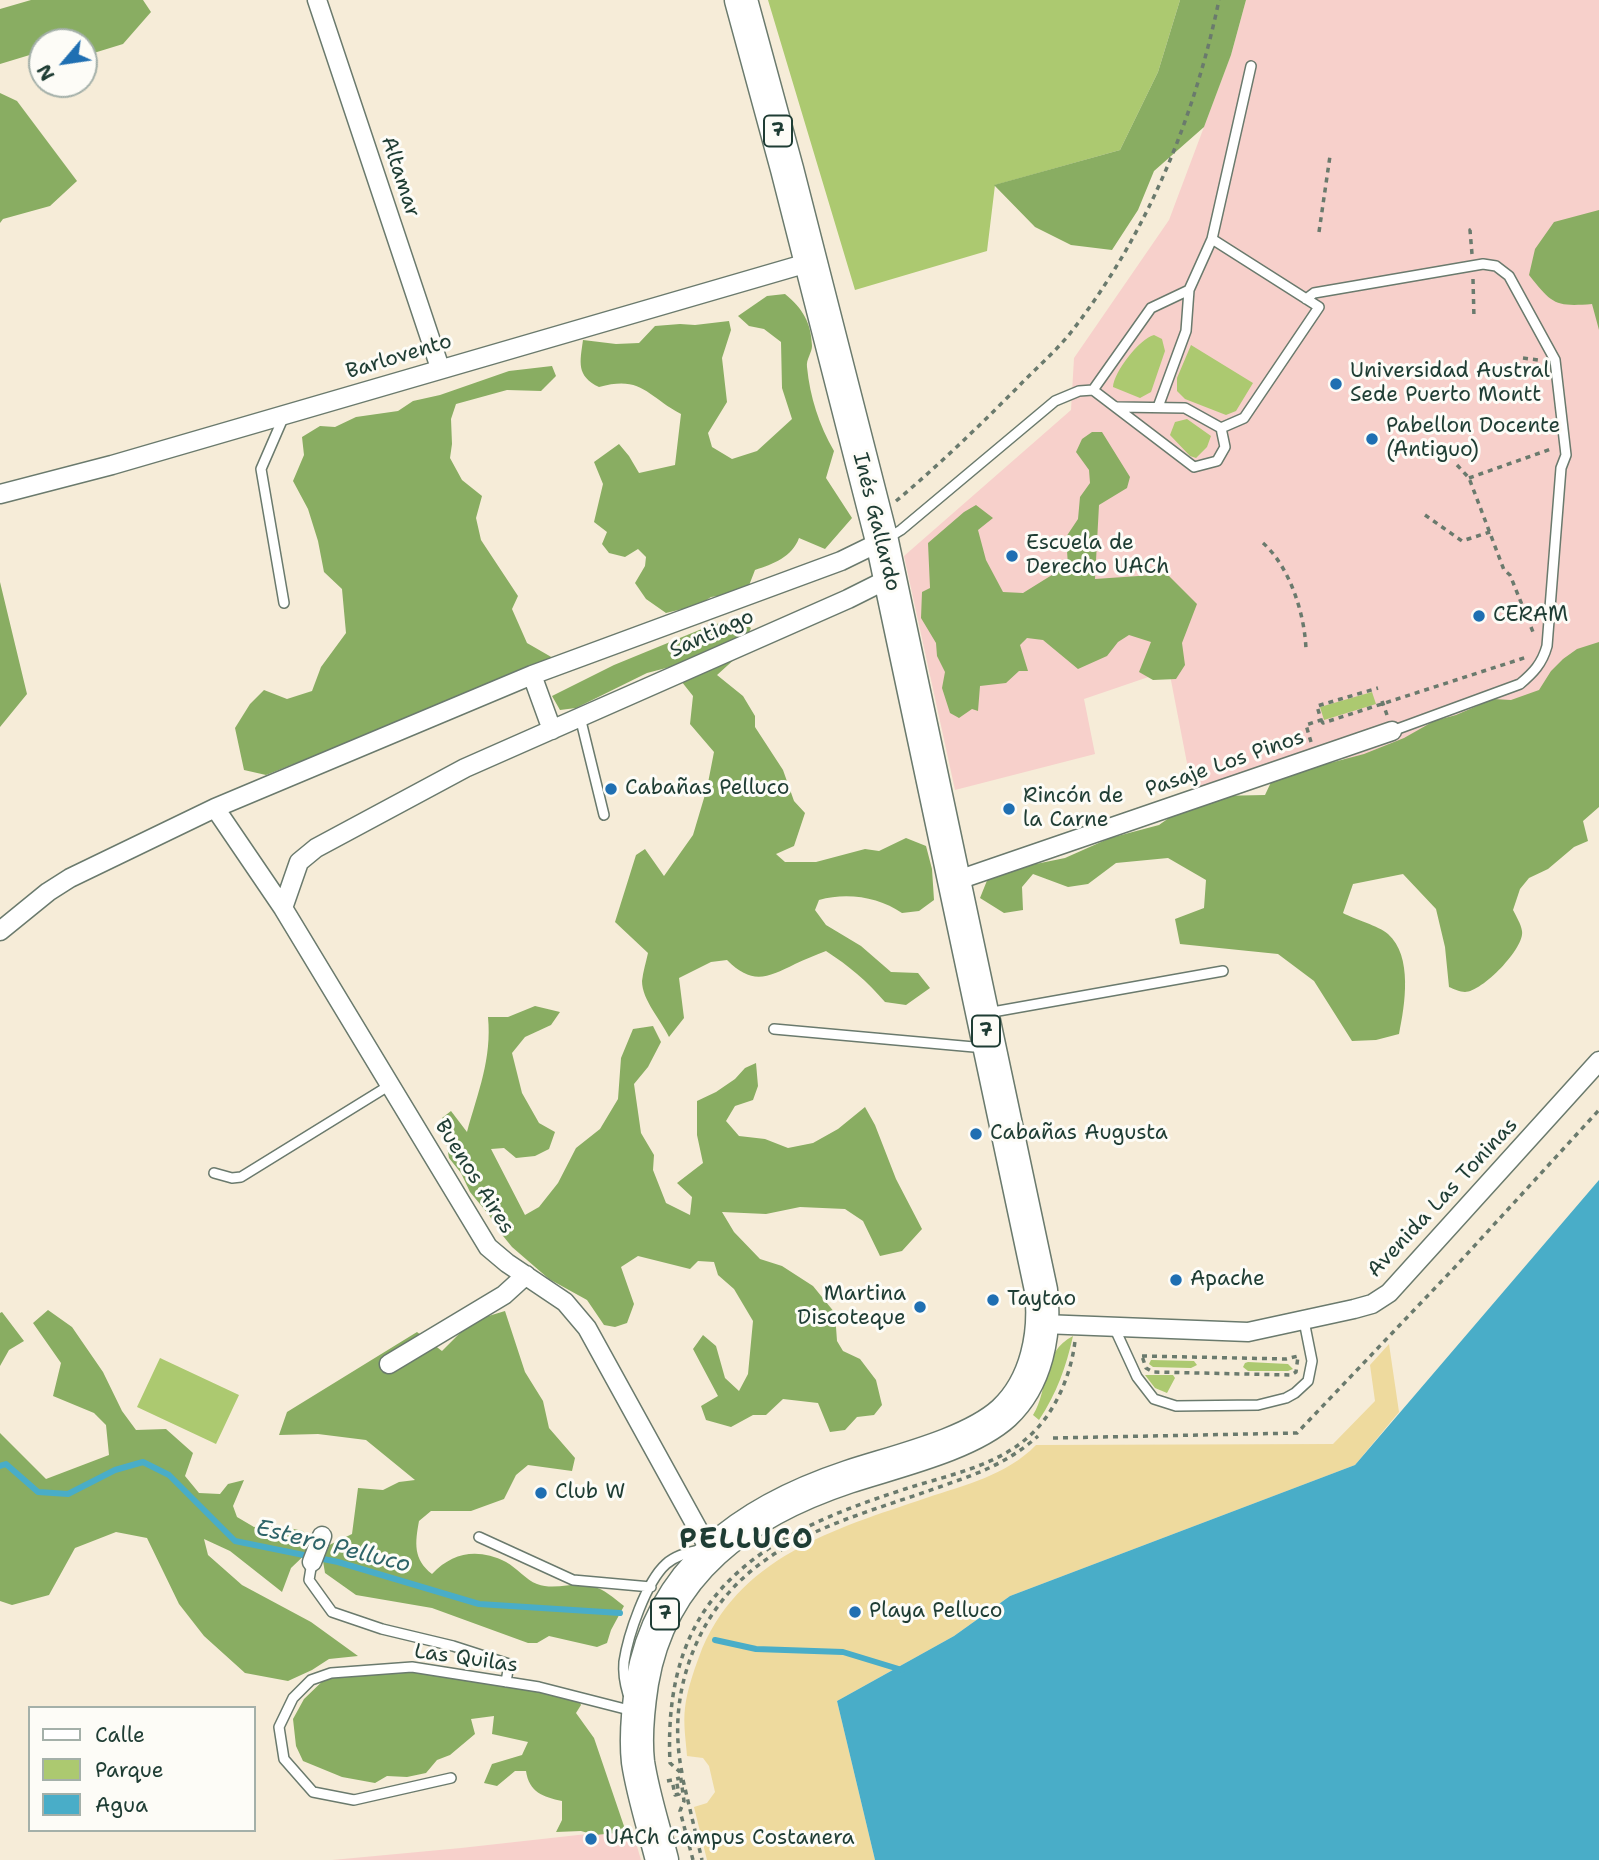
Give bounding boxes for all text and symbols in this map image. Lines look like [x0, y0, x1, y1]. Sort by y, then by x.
north arrow [28, 28, 98, 98]
text: N [31, 60, 61, 85]
road number: 7 [764, 116, 792, 146]
street label: Altamar [375, 133, 425, 221]
street label: Barlovento [343, 329, 455, 385]
place label: Universidad Austral Sede Puerto Montt [1350, 359, 1550, 409]
marker: Universidad Austral Sede Puerto Montt [1328, 376, 1344, 392]
place label: Pabellon Docente (Antiguo) [1386, 414, 1561, 464]
marker: Pabellon Docente (Antiguo) [1364, 431, 1380, 447]
street label: Inés Gallardo [847, 450, 905, 594]
place label: Escuela de Derecho UACh [1026, 531, 1169, 581]
marker: Escuela de Derecho UACh [1004, 548, 1020, 564]
place label: CERAM [1493, 603, 1568, 629]
street label: Santiago [666, 604, 758, 664]
marker: CERAM [1471, 608, 1487, 624]
street label: Pasaje Los Pinos [1142, 725, 1308, 803]
place label: Cabañas Pelluco [625, 776, 789, 802]
marker: Cabañas Pelluco [603, 781, 619, 797]
place label: Rincón de la Carne [1023, 784, 1124, 834]
marker: Rincón de la Carne [1001, 801, 1017, 817]
road number: 7 [972, 1015, 1000, 1046]
street label: Avenida Las Toninas [1363, 1113, 1523, 1283]
street label: Buenos Aires [429, 1115, 519, 1239]
place label: Cabañas Augusta [990, 1121, 1168, 1147]
marker: Cabañas Augusta [968, 1126, 984, 1142]
place label: Apache [1190, 1267, 1265, 1293]
marker: Apache [1168, 1272, 1184, 1288]
place label: Martina Discoteque [797, 1282, 906, 1332]
place label: Taytao [1007, 1287, 1076, 1313]
marker: Taytao [985, 1292, 1001, 1308]
marker: Martina Discoteque [912, 1299, 928, 1315]
place label: Club W [555, 1480, 625, 1506]
marker: Club W [533, 1485, 549, 1501]
water label: Estero Pelluco [253, 1514, 413, 1580]
district label: PELLUCO [680, 1524, 814, 1558]
road number: 7 [651, 1598, 679, 1630]
place label: Playa Pelluco [869, 1599, 1002, 1625]
marker: Playa Pelluco [847, 1604, 863, 1620]
street label: Las Quilas [412, 1639, 520, 1679]
legend [28, 1706, 256, 1832]
text: Calle [95, 1721, 145, 1749]
text: Parque [95, 1756, 164, 1784]
text: Agua [95, 1791, 148, 1819]
place label: UACh Campus Costanera [605, 1826, 855, 1852]
marker: UACh Campus Costanera [583, 1831, 599, 1847]

